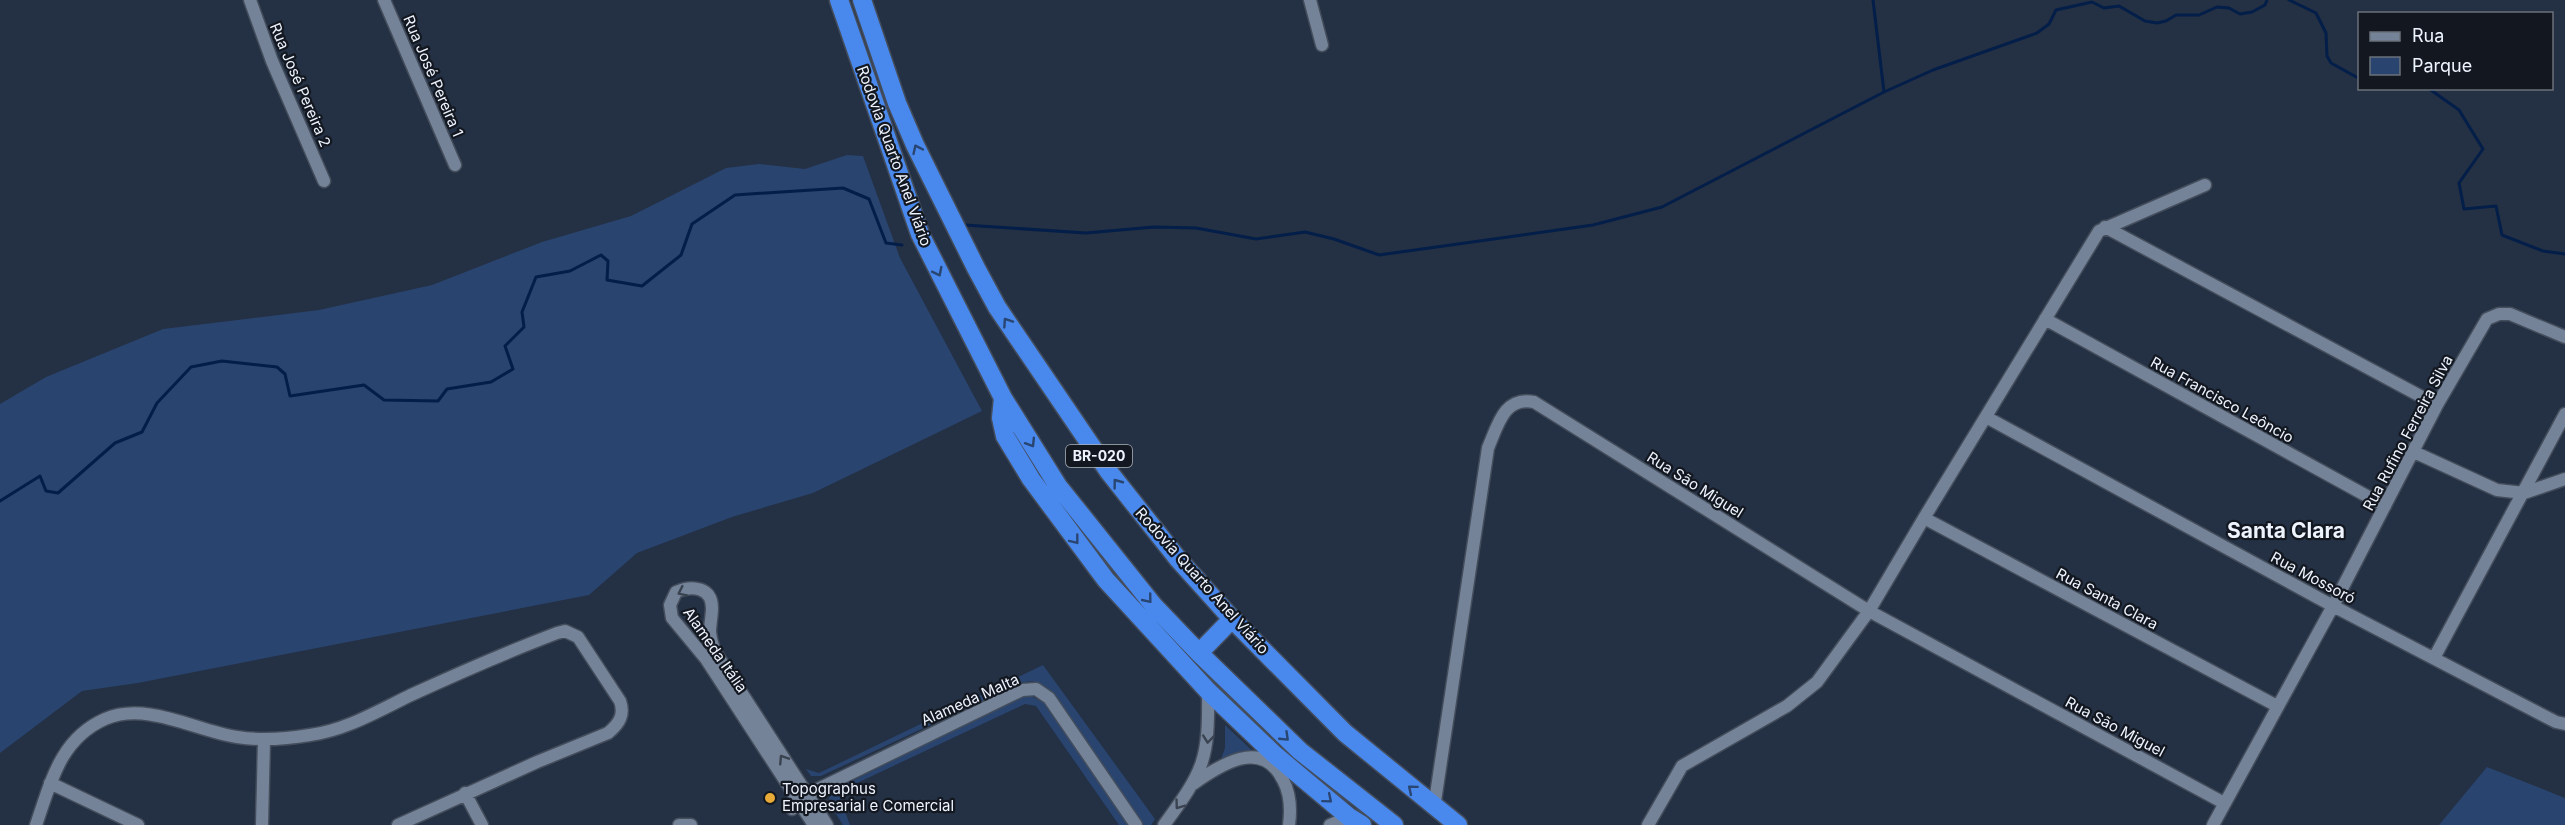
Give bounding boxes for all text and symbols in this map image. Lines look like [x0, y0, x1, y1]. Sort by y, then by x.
street label: Rua José Pereira 1 [399, 12, 468, 139]
legend [2358, 12, 2553, 90]
street label: Rua José Pereira 2 [266, 20, 335, 150]
text: Rua [2412, 25, 2444, 46]
text: Parque [2412, 55, 2472, 76]
street label: Rodovia Quarto Anel Viário [853, 63, 936, 249]
one-way arrow [912, 144, 924, 155]
one-way arrow [931, 265, 943, 276]
one-way arrow [1003, 318, 1014, 329]
street label: Rua Francisco Leôncio [2147, 352, 2297, 447]
street label: Rua Rufino Ferreira Silva [2358, 352, 2457, 514]
one-way arrow [1023, 437, 1035, 447]
road number: BR-020 [1066, 445, 1132, 467]
street label: Rua São Miguel [1644, 447, 1747, 522]
one-way arrow [1113, 478, 1124, 489]
street label: Rodovia Quarto Anel Viário [1132, 504, 1273, 658]
district label: Santa Clara [2227, 518, 2345, 543]
one-way arrow [1068, 533, 1079, 544]
street label: Rua Mossoró [2268, 547, 2359, 608]
street label: Rua Santa Clara [2053, 564, 2161, 633]
one-way arrow [677, 585, 688, 597]
one-way arrow [1140, 592, 1151, 603]
street label: Alameda Itália [679, 604, 752, 696]
street label: Alameda Malta [918, 669, 1022, 730]
street label: Rua São Miguel [2062, 692, 2168, 761]
one-way arrow [1279, 730, 1289, 741]
one-way arrow [1202, 735, 1215, 744]
one-way arrow [779, 755, 790, 766]
place label: Topographus Empresarial e Comercial [782, 779, 954, 815]
one-way arrow [1408, 785, 1419, 796]
marker: Topographus Empresarial e Comercial [763, 791, 777, 805]
one-way arrow [1321, 792, 1332, 803]
one-way arrow [1175, 798, 1186, 809]

